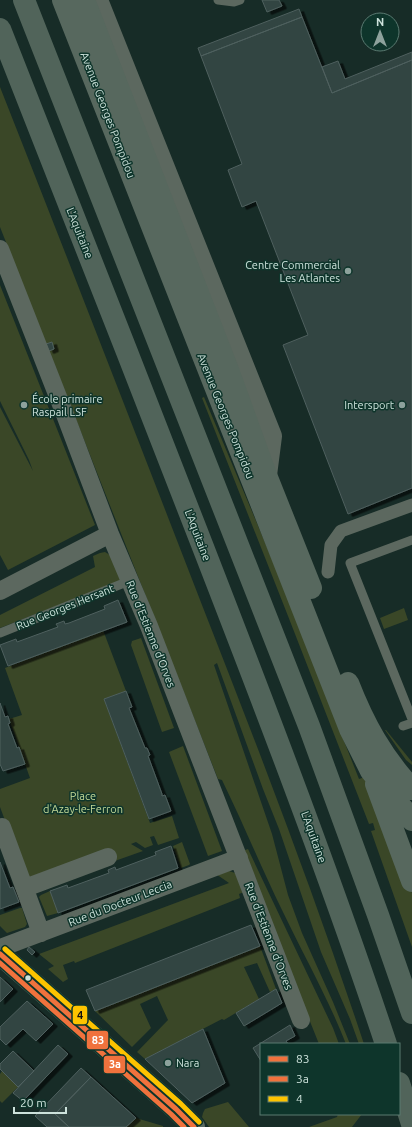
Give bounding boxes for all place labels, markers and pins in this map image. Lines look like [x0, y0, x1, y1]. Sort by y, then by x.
place label: Centre Commercial Les Atlantes [245, 259, 340, 284]
marker: Centre Commercial Les Atlantes [343, 266, 353, 276]
place label: École primaire Raspail LSF [32, 392, 102, 418]
place label: Intersport [344, 399, 395, 411]
marker: École primaire Raspail LSF [19, 400, 29, 410]
marker: Intersport [397, 400, 407, 410]
unlabelled marker [23, 973, 33, 983]
place label: Nara [176, 1057, 199, 1069]
marker: Nara [163, 1058, 173, 1068]

